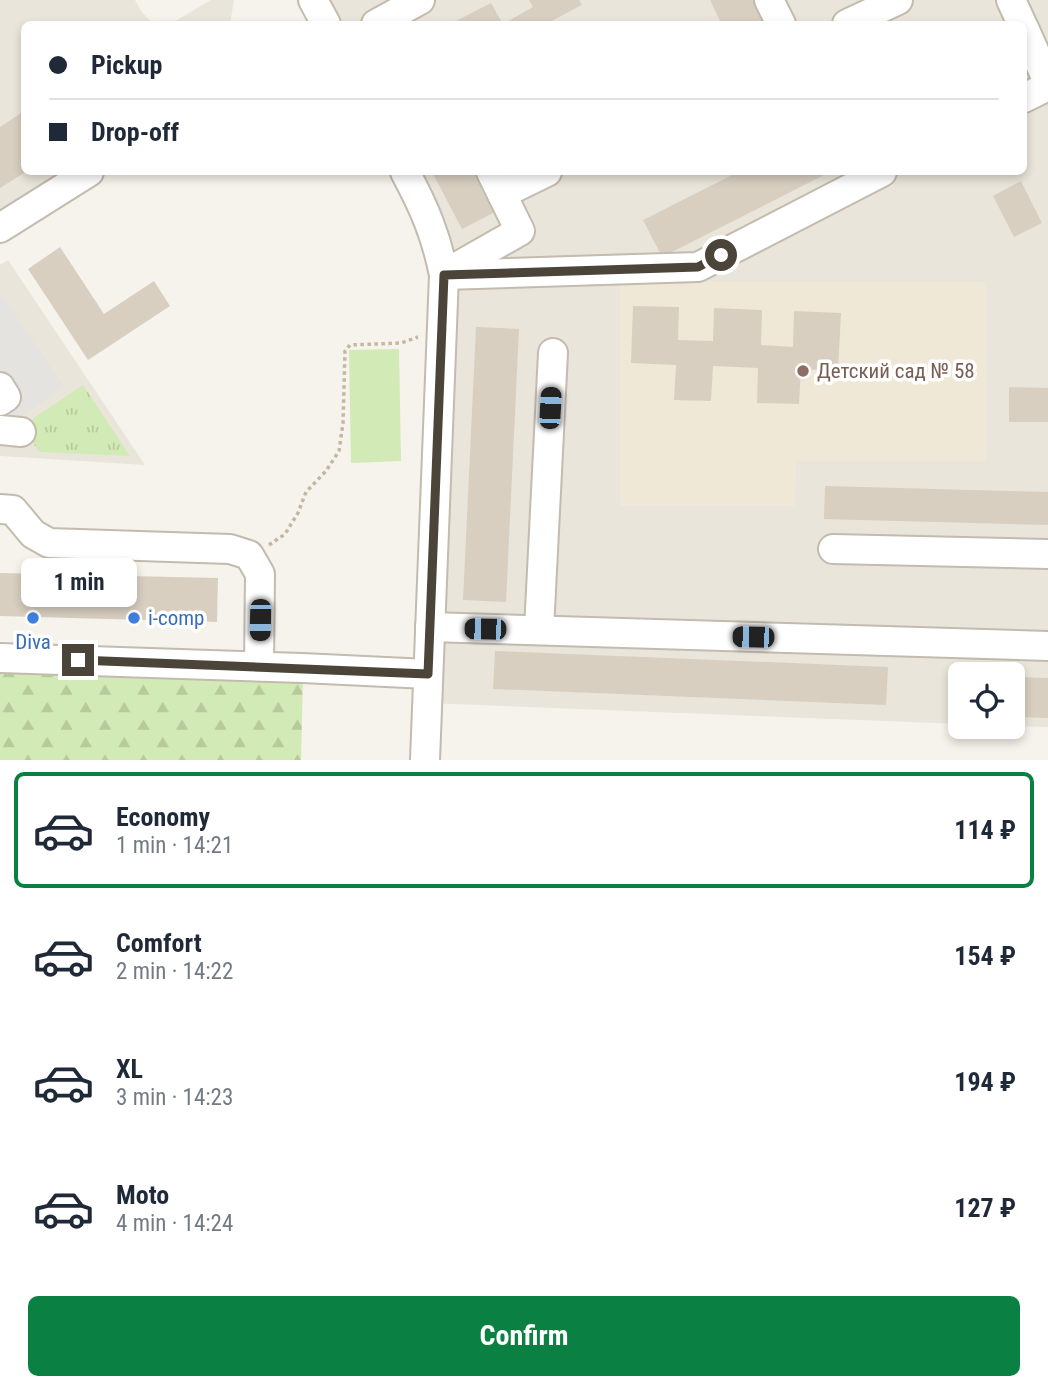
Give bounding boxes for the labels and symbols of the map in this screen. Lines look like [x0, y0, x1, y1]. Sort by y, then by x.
route start [705, 239, 737, 271]
place label: Детский сад № 58 [817, 359, 975, 383]
marker: Детский сад № 58 [795, 363, 811, 379]
car [539, 386, 562, 430]
callout: 1 min [20, 558, 136, 608]
car [250, 599, 271, 641]
place label: i-comp [148, 606, 204, 630]
marker: Diva [25, 610, 41, 626]
marker: i-comp [126, 610, 142, 626]
car [464, 618, 507, 640]
car [732, 626, 775, 648]
place label: Diva [15, 630, 51, 654]
route end [62, 644, 94, 676]

